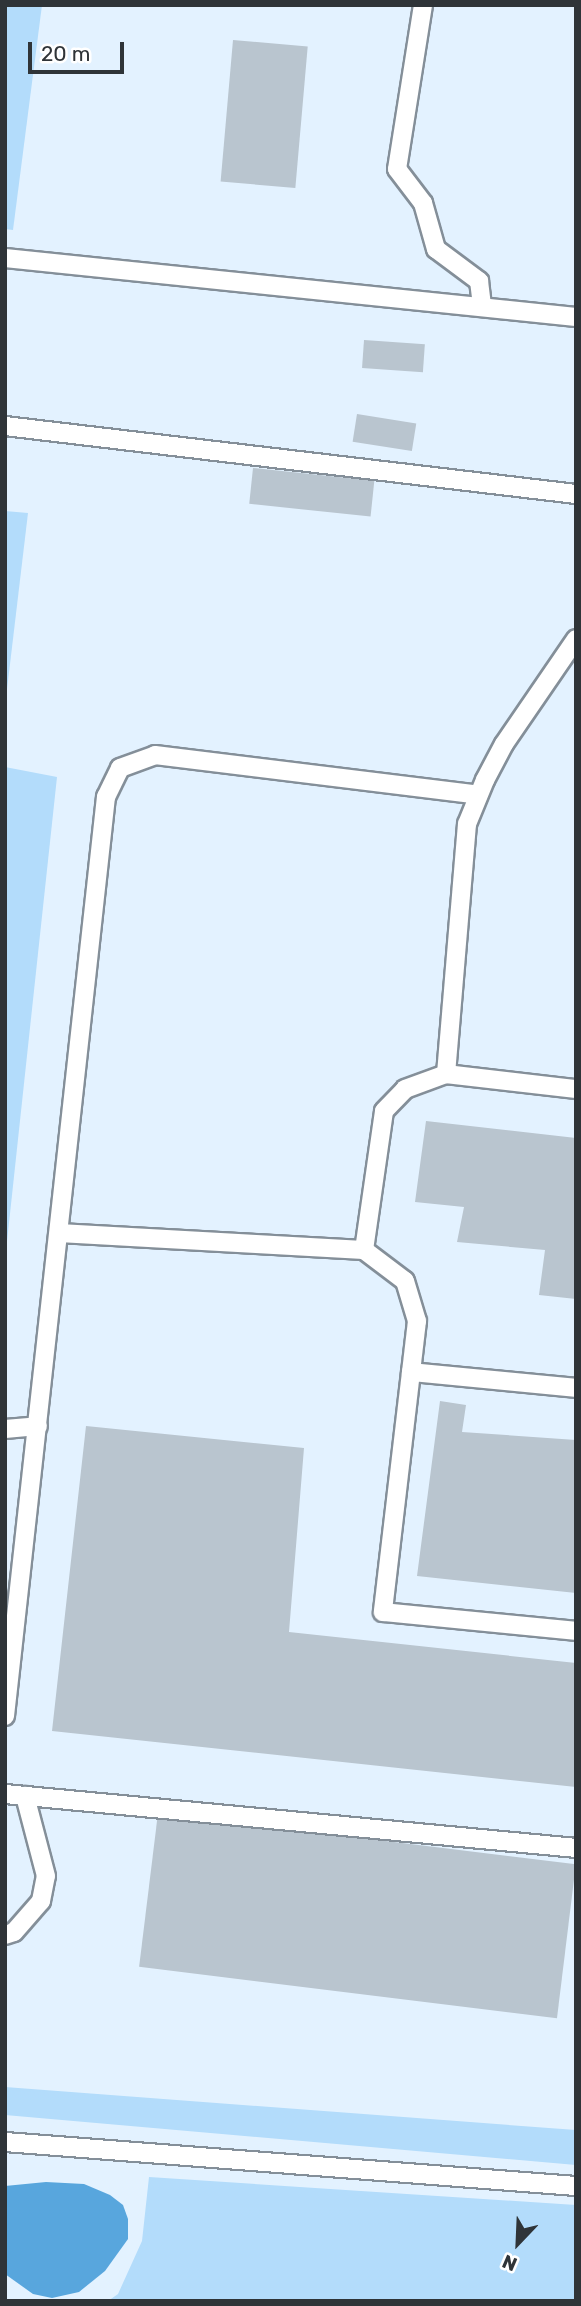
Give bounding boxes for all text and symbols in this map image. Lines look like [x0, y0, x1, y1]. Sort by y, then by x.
scale bar [32, 28, 128, 72]
text: 20 m [41, 41, 90, 66]
north arrow [483, 2208, 553, 2278]
text: N [499, 2250, 520, 2276]

